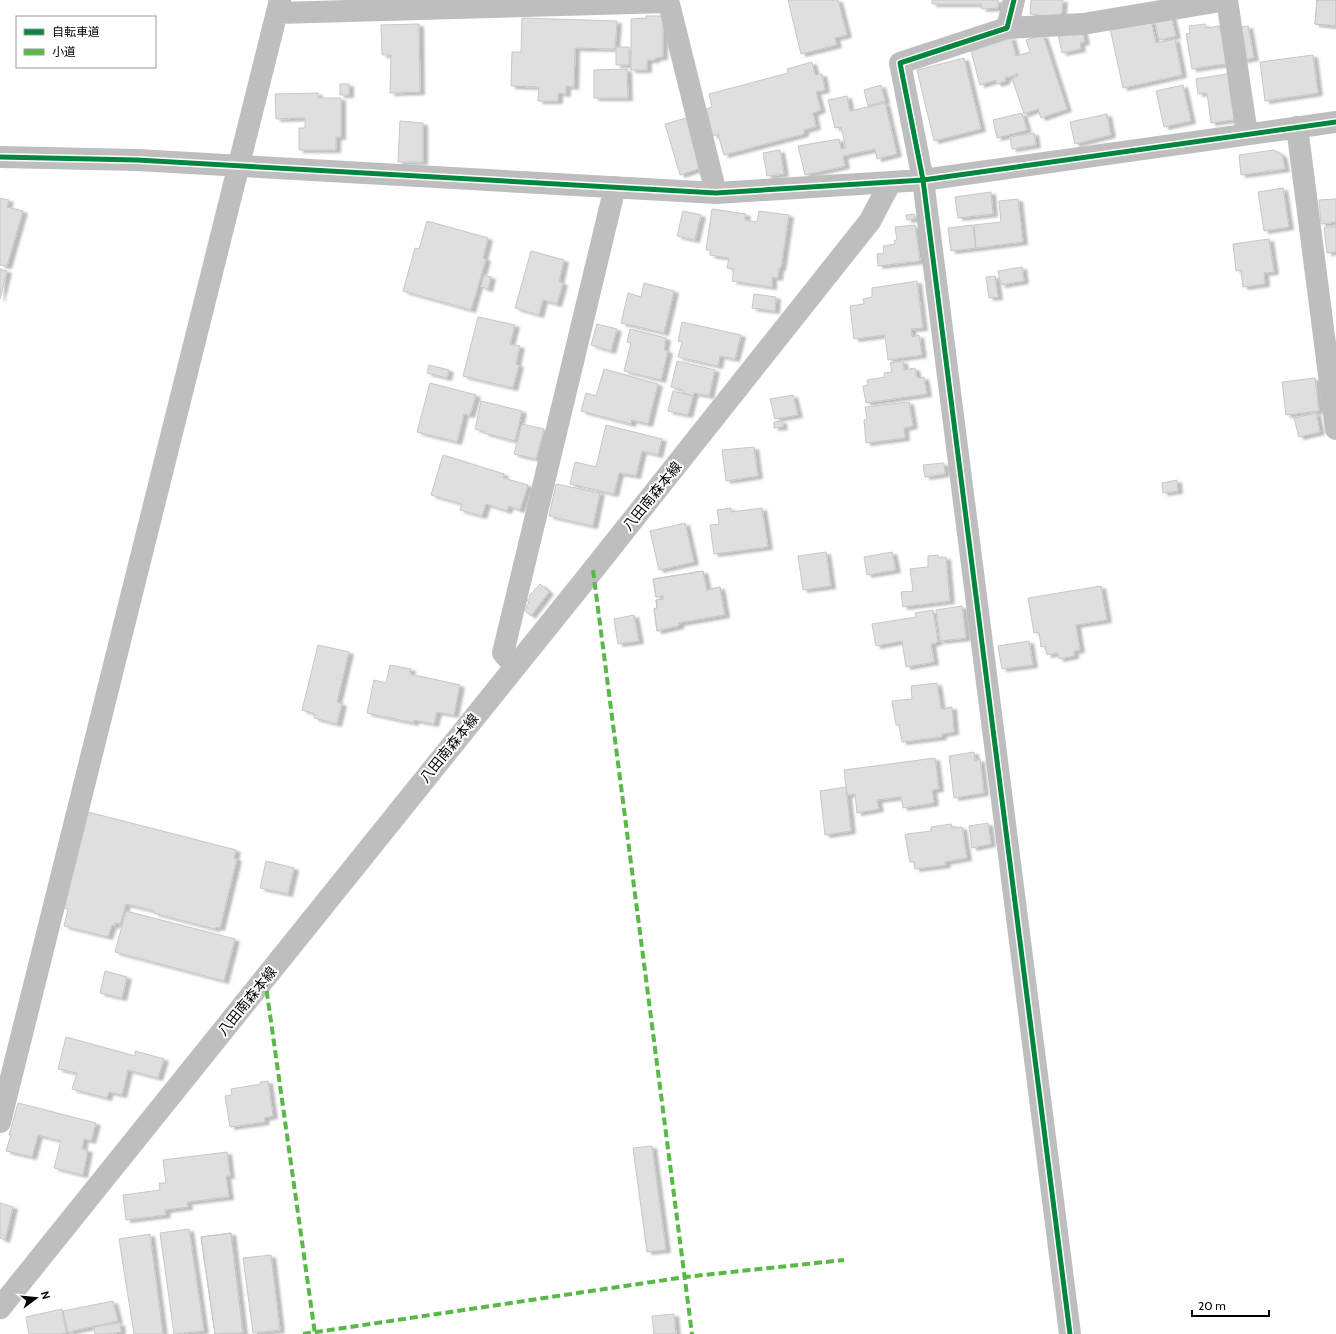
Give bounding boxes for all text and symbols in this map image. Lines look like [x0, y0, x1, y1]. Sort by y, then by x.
legend [16, 16, 156, 68]
text: 自転車道 [52, 24, 100, 39]
text: 小道 [52, 44, 76, 59]
street label: 八田南森本線 [619, 458, 685, 534]
street label: 八田南森本線 [416, 710, 482, 786]
street label: 八田南森本線 [214, 963, 280, 1039]
north arrow [16, 1278, 56, 1318]
text: N [38, 1290, 53, 1301]
scale bar [1192, 1292, 1269, 1318]
text: 20 m [1198, 1298, 1226, 1313]

